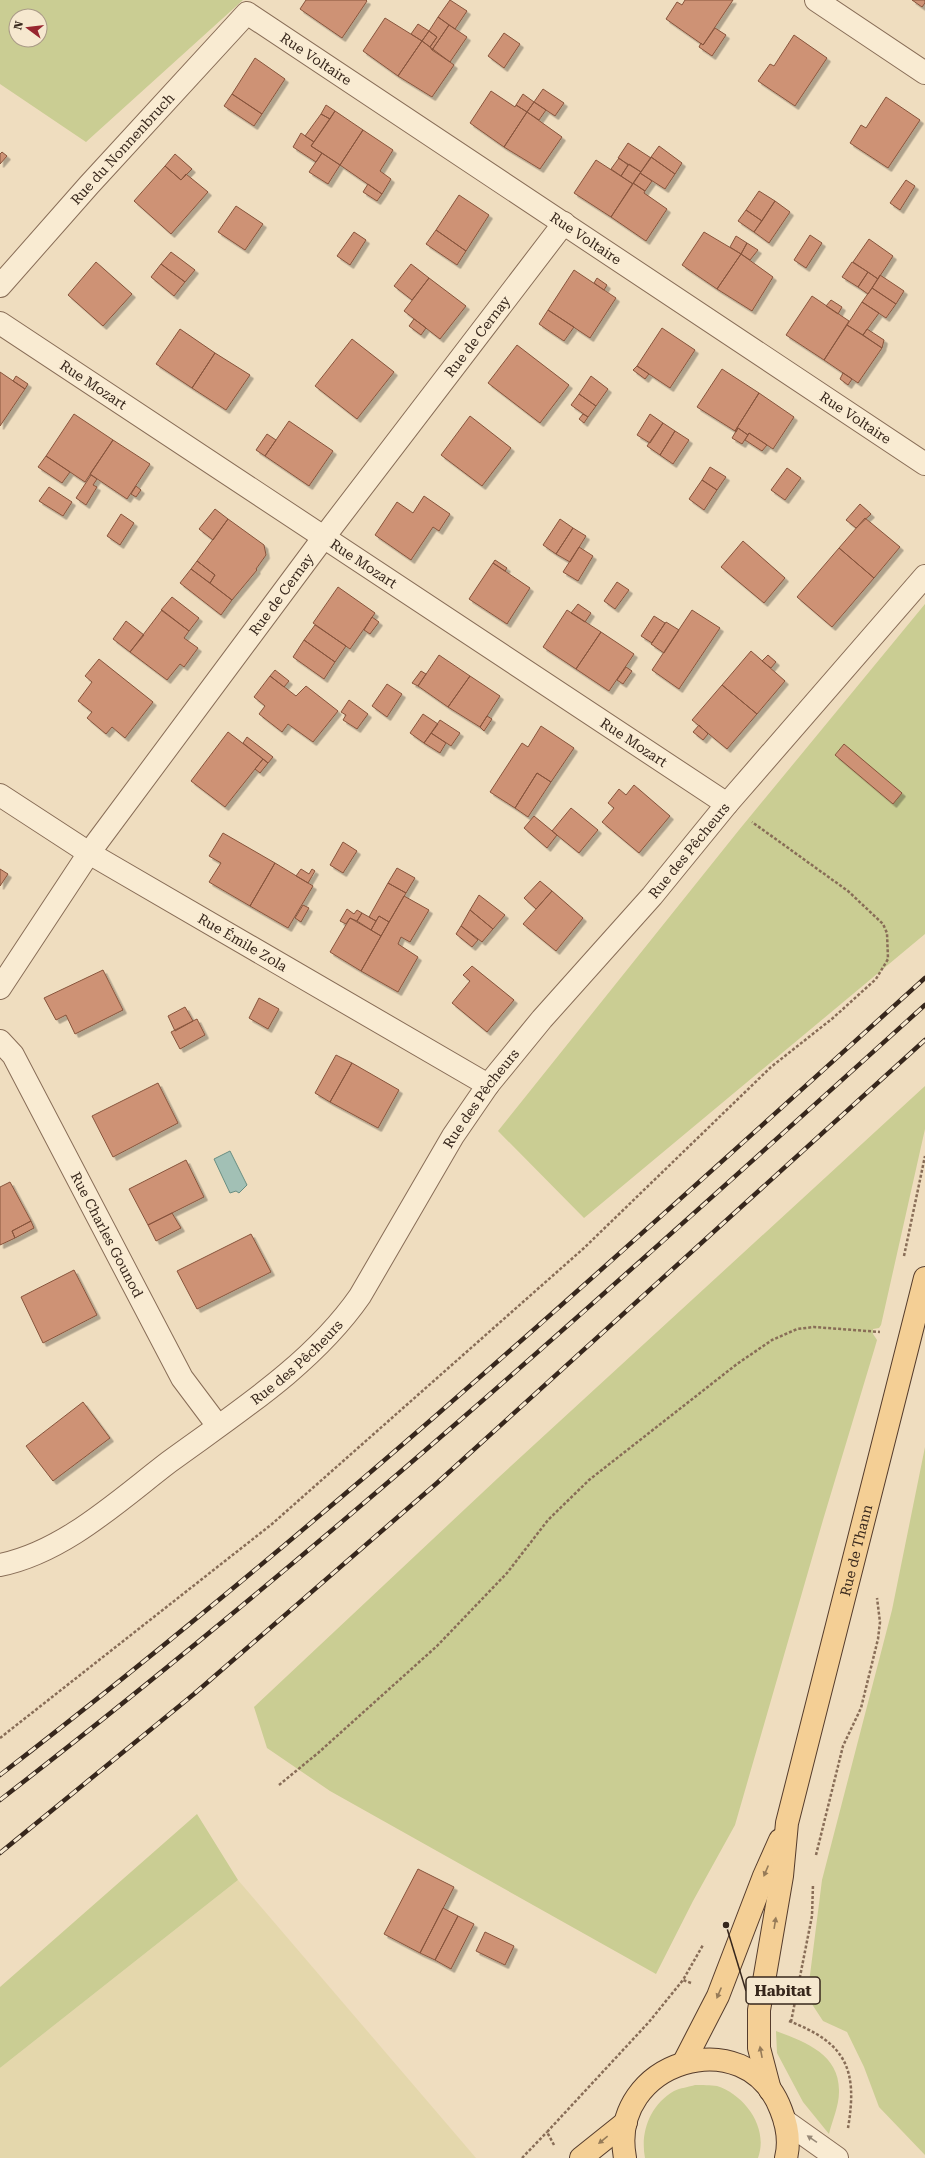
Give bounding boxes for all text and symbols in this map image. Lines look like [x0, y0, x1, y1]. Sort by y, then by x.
north arrow [8, 8, 48, 48]
text: N [11, 19, 26, 31]
street label: Rue Voltaire [277, 30, 355, 88]
street label: Rue du Nonnenbruch [68, 90, 177, 208]
street label: Rue Voltaire [547, 209, 625, 268]
street label: Rue de Cernay [441, 292, 514, 380]
street label: Rue Mozart [57, 357, 130, 413]
street label: Rue Voltaire [817, 388, 894, 447]
street label: Rue Mozart [327, 536, 400, 591]
street label: Rue de Cernay [246, 550, 317, 638]
street label: Rue Mozart [597, 715, 670, 770]
street label: Rue des Pêcheurs [645, 799, 733, 901]
street label: Rue Émile Zola [195, 910, 291, 975]
street label: Rue des Pêcheurs [440, 1045, 522, 1151]
street label: Rue Charles Gounod [68, 1169, 146, 1300]
street label: Rue des Pêcheurs [247, 1316, 346, 1408]
street label: Rue de Thann [837, 1503, 875, 1598]
one-way arrow [763, 1866, 769, 1877]
one-way arrow [772, 1917, 778, 1929]
callout: Habitat [746, 1977, 820, 2004]
text: Habitat [754, 1982, 812, 2000]
one-way arrow [716, 1987, 722, 1999]
one-way arrow [757, 2046, 763, 2058]
one-way arrow [806, 2135, 817, 2143]
one-way arrow [598, 2136, 609, 2144]

